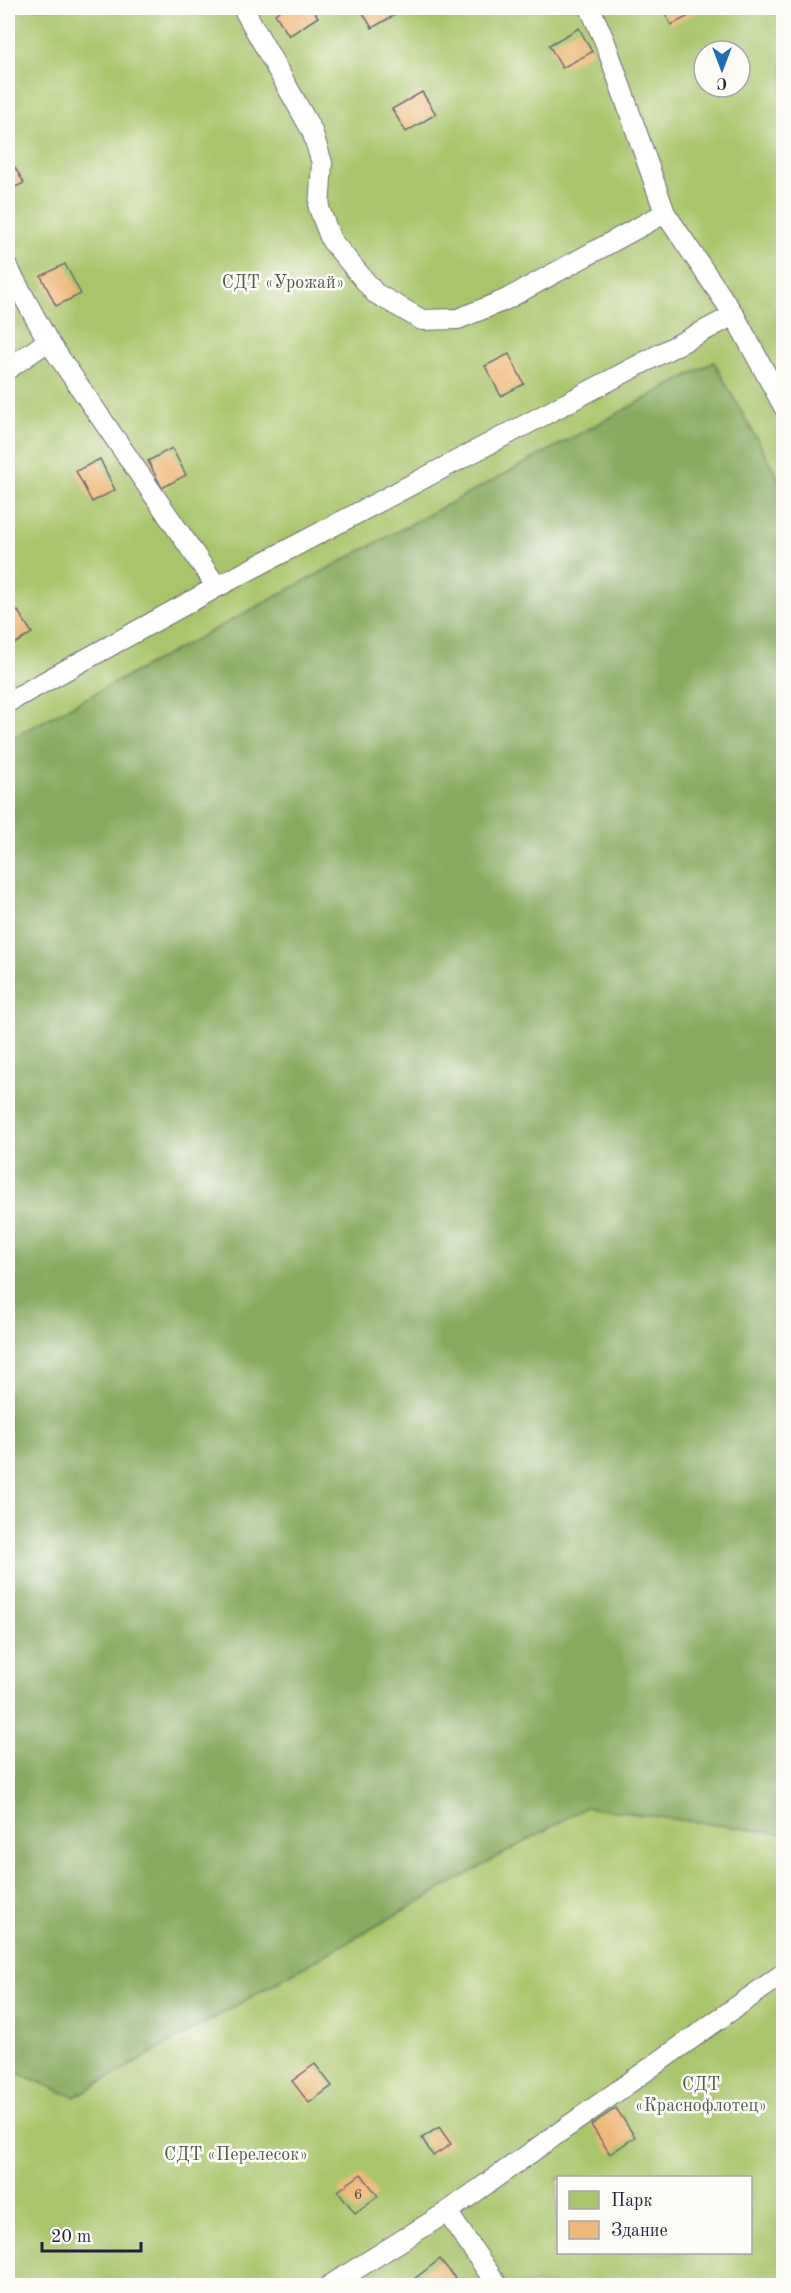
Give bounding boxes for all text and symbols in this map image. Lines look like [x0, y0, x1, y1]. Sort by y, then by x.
north arrow [692, 39, 752, 99]
text: С [717, 74, 727, 90]
park label: СДТ «Урожай» [222, 274, 344, 292]
park label: СДТ «Краснофлотец» [635, 2076, 767, 2116]
park label: СДТ «Перелесок» [164, 2146, 308, 2164]
legend [557, 2176, 752, 2254]
house number: 6 [354, 2188, 362, 2203]
text: Парк [611, 2192, 652, 2210]
scale bar [42, 2215, 141, 2253]
text: Здание [611, 2222, 668, 2240]
text: 20 m [51, 2228, 91, 2246]

